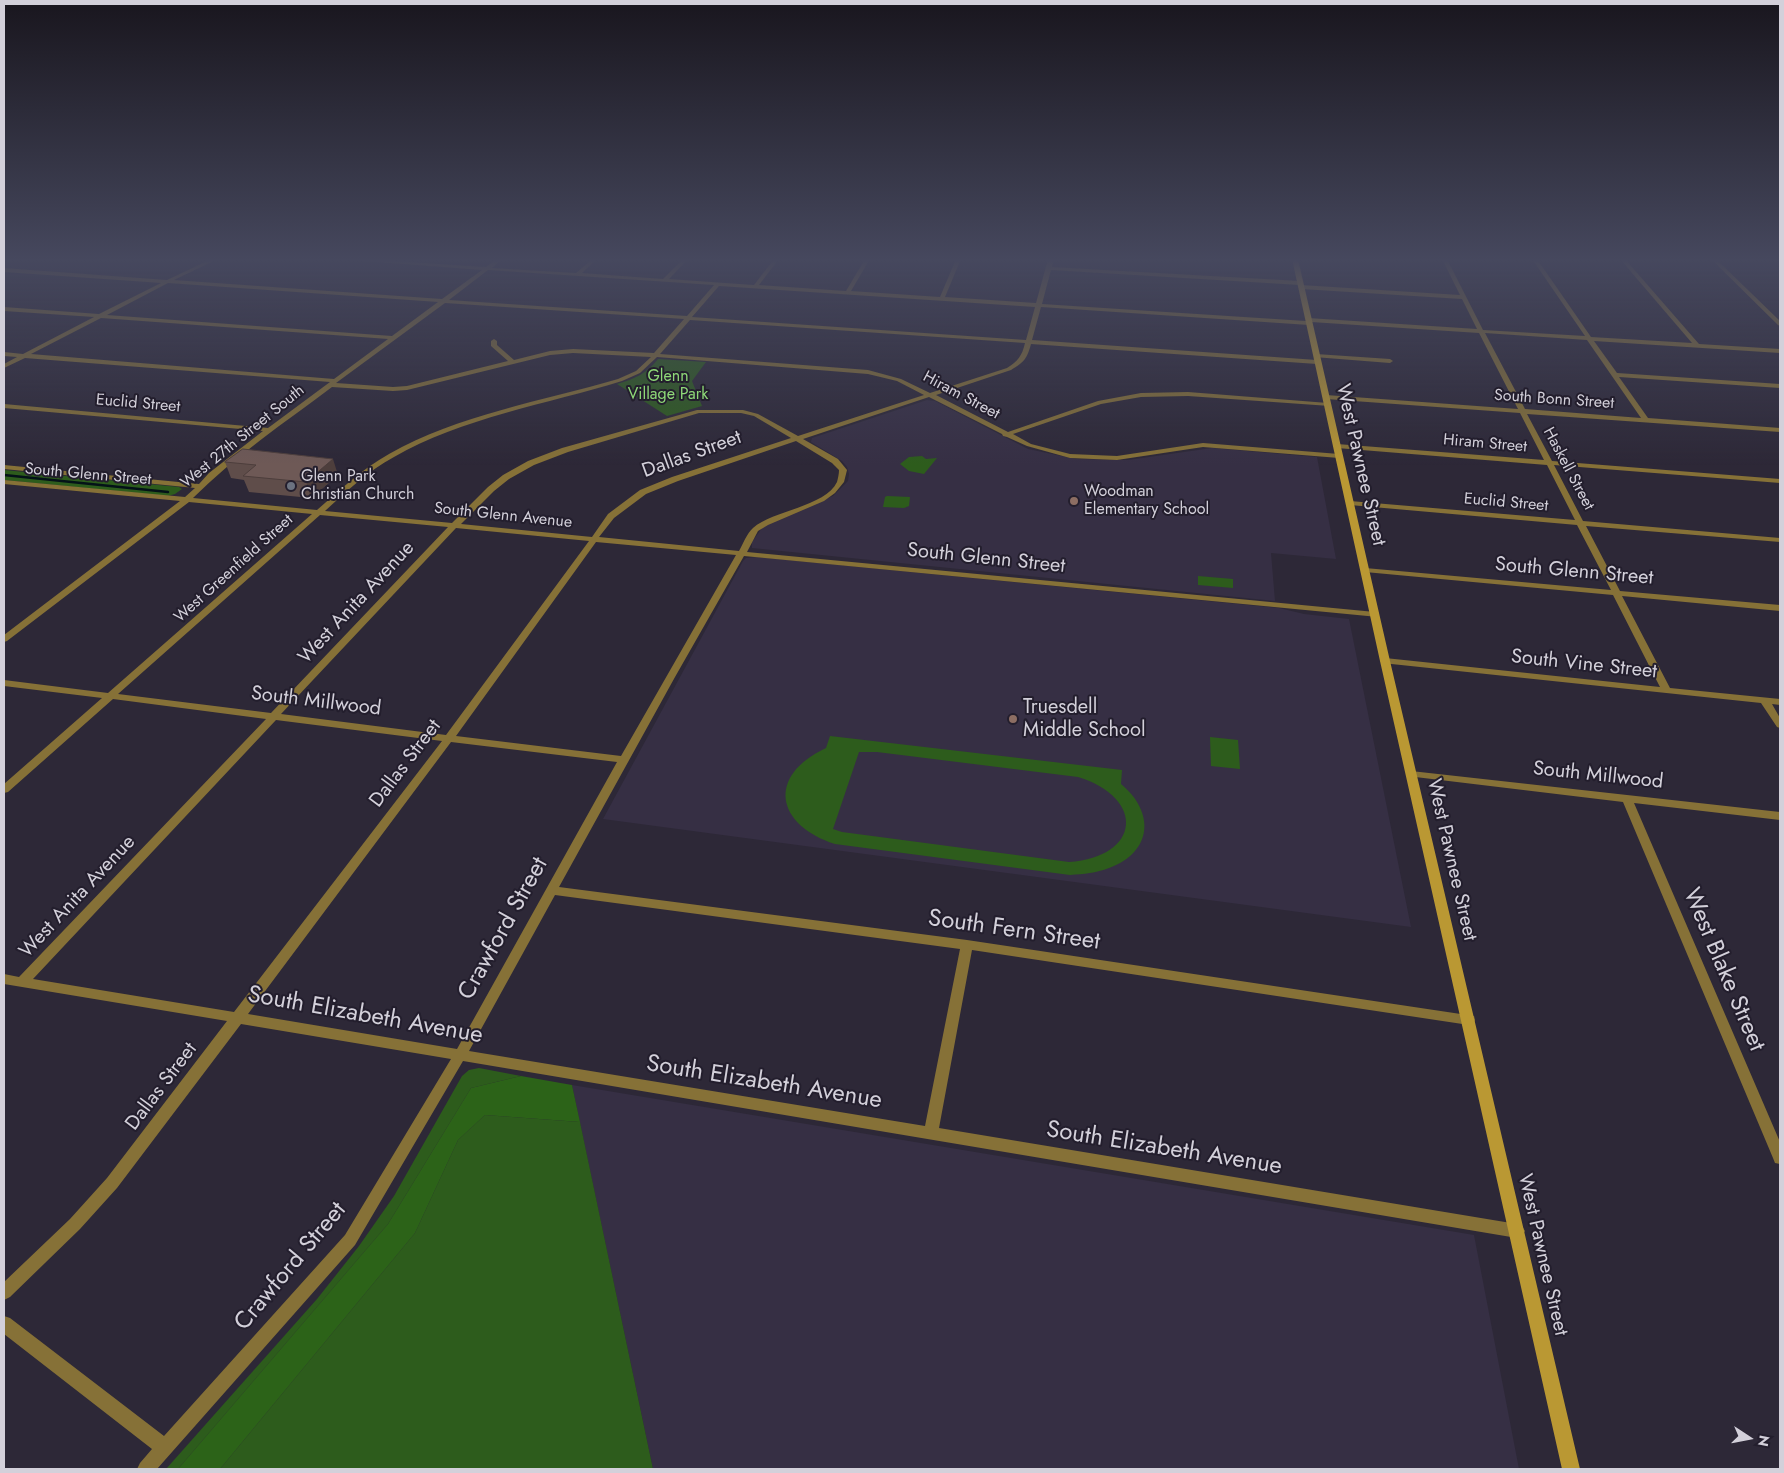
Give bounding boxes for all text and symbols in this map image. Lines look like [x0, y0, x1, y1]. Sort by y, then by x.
park label: Glenn Village Park [628, 367, 708, 405]
street label: Hiram Street [919, 368, 1003, 424]
street label: West 27th Street South [177, 381, 309, 493]
street label: West Pawnee Street [1330, 382, 1390, 548]
street label: South Bonn Street [1493, 386, 1615, 414]
street label: Euclid Street [95, 391, 181, 417]
street label: Haskell Street [1538, 424, 1598, 514]
street label: Dallas Street [639, 426, 745, 484]
street label: Hiram Street [1442, 431, 1528, 457]
street label: South Glenn Street [24, 460, 152, 490]
place label: Glenn Park Christian Church [301, 467, 414, 505]
marker: Glenn Park Christian Church [285, 480, 297, 492]
place label: Woodman Elementary School [1084, 482, 1209, 520]
street label: Euclid Street [1463, 490, 1549, 516]
marker: Woodman Elementary School [1068, 495, 1080, 507]
street label: South Glenn Avenue [433, 499, 573, 533]
street label: West Greenfield Street [171, 511, 297, 627]
street label: West Anita Avenue [294, 537, 420, 669]
street label: South Glenn Street [906, 539, 1066, 579]
street label: South Glenn Street [1494, 553, 1654, 591]
street label: South Vine Street [1510, 645, 1658, 685]
street label: South Millwood [250, 682, 382, 722]
place label: Truesdell Middle School [1023, 696, 1146, 743]
marker: Truesdell Middle School [1007, 713, 1019, 725]
street label: Dallas Street [365, 715, 447, 813]
street label: South Millwood [1532, 757, 1664, 795]
street label: West Pawnee Street [1421, 777, 1481, 943]
street label: West Anita Avenue [15, 831, 141, 963]
street label: Crawford Street [453, 853, 555, 1005]
street label: West Blake Street [1676, 884, 1770, 1056]
street label: South Fern Street [926, 905, 1102, 957]
street label: South Elizabeth Avenue [245, 981, 485, 1051]
street label: Dallas Street [121, 1038, 203, 1136]
street label: South Elizabeth Avenue [644, 1050, 884, 1116]
street label: South Elizabeth Avenue [1044, 1116, 1284, 1182]
street label: West Pawnee Street [1512, 1172, 1572, 1338]
street label: Crawford Street [229, 1197, 353, 1337]
north arrow [1724, 1413, 1774, 1463]
text: N [1753, 1433, 1775, 1448]

